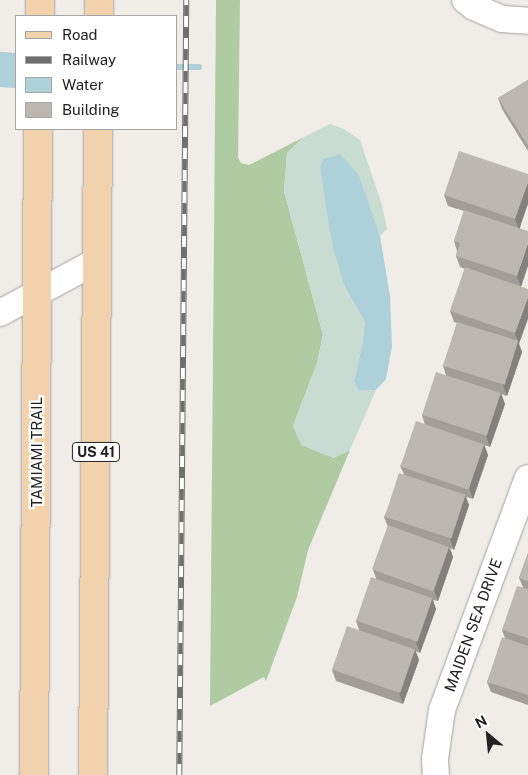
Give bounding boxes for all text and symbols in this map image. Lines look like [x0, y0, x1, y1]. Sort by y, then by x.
legend [15, 15, 178, 130]
text: Road [62, 26, 98, 43]
text: Railway [62, 51, 116, 68]
text: Water [62, 76, 104, 93]
text: Building [62, 101, 120, 118]
street label: TAMIAMI TRAIL [28, 397, 46, 507]
road number: US 41 [71, 441, 121, 464]
street label: MAIDEN SEA DRIVE [440, 556, 506, 694]
north arrow [463, 710, 513, 760]
text: N [472, 712, 490, 731]

